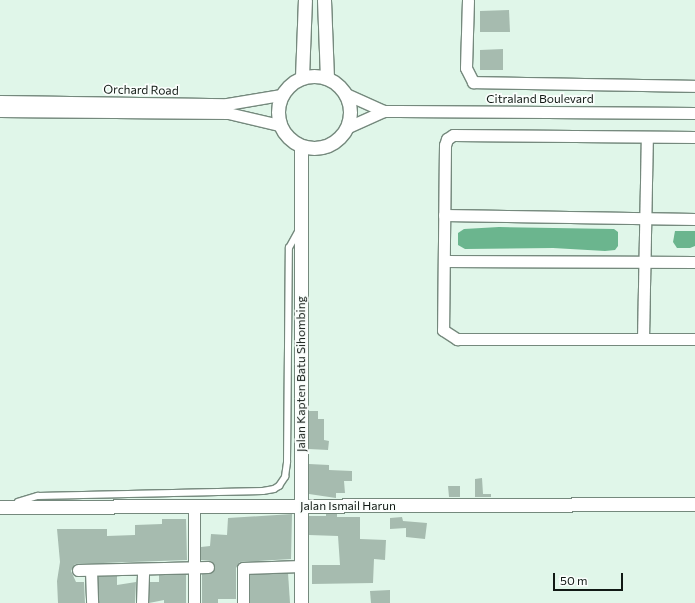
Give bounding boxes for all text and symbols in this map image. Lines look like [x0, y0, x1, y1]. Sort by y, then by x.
street label: Orchard Road [103, 82, 179, 98]
street label: Citraland Boulevard [486, 92, 594, 106]
street label: Jalan Kapten Batu Sihombing [294, 296, 308, 452]
street label: Jalan Ismail Harun [300, 499, 396, 513]
scale bar [555, 565, 625, 591]
text: 50 m [560, 573, 588, 587]

